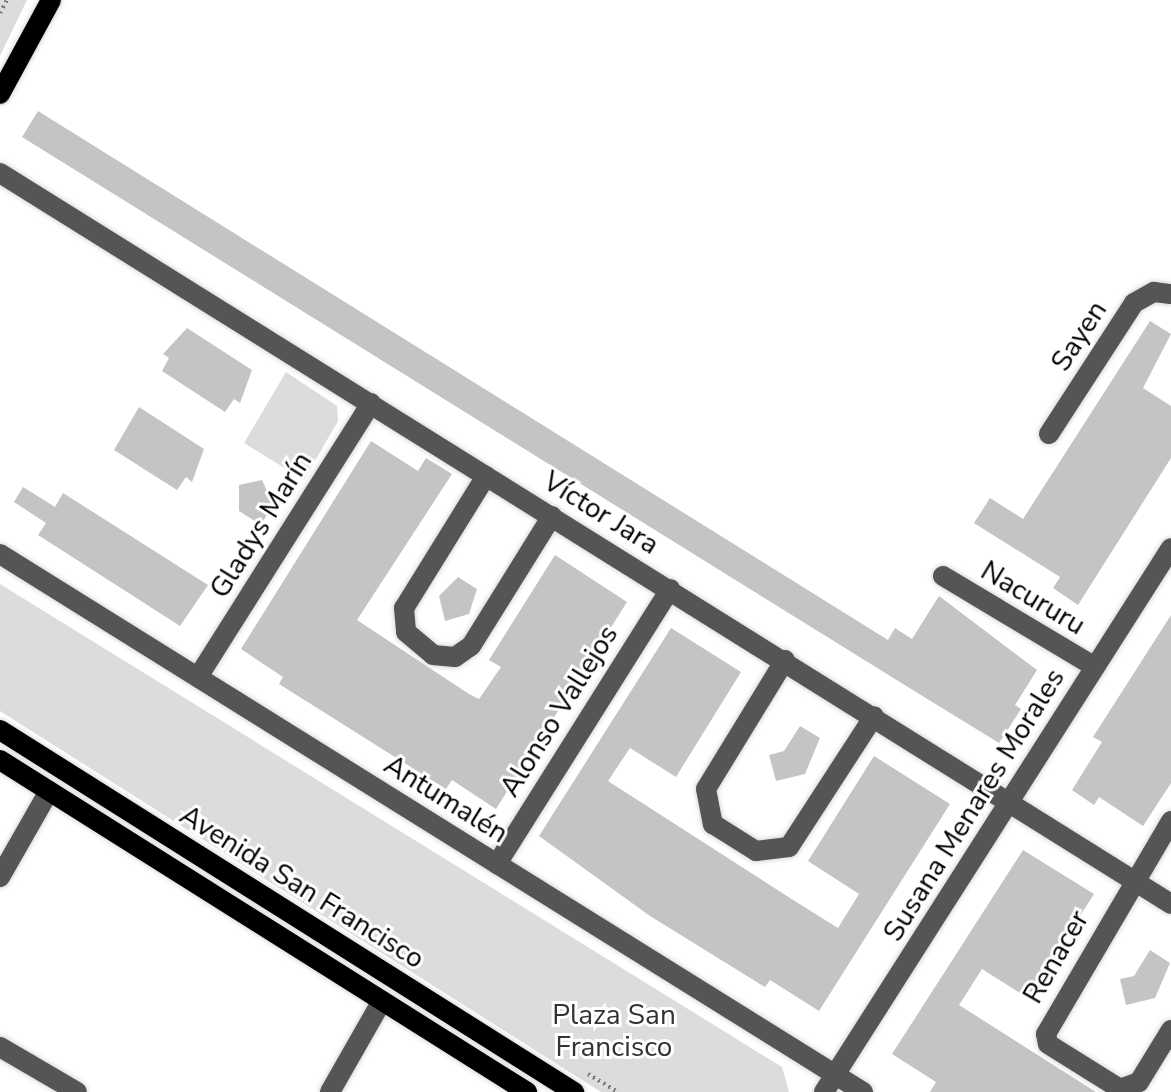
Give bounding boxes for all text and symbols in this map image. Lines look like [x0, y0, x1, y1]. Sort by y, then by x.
street label: Sayen [1044, 295, 1114, 377]
street label: Gladys Marín [203, 446, 319, 604]
street label: Víctor Jara [537, 464, 665, 562]
street label: Nacururu [975, 554, 1091, 642]
street label: Alonso Vallejos [493, 619, 625, 803]
street label: Susana Menares Morales [876, 663, 1072, 947]
street label: Antumalén [378, 748, 514, 850]
street label: Avenida San Francisco [174, 798, 430, 976]
street label: Renacer [1016, 905, 1096, 1009]
park label: Plaza San Francisco [552, 998, 676, 1064]

